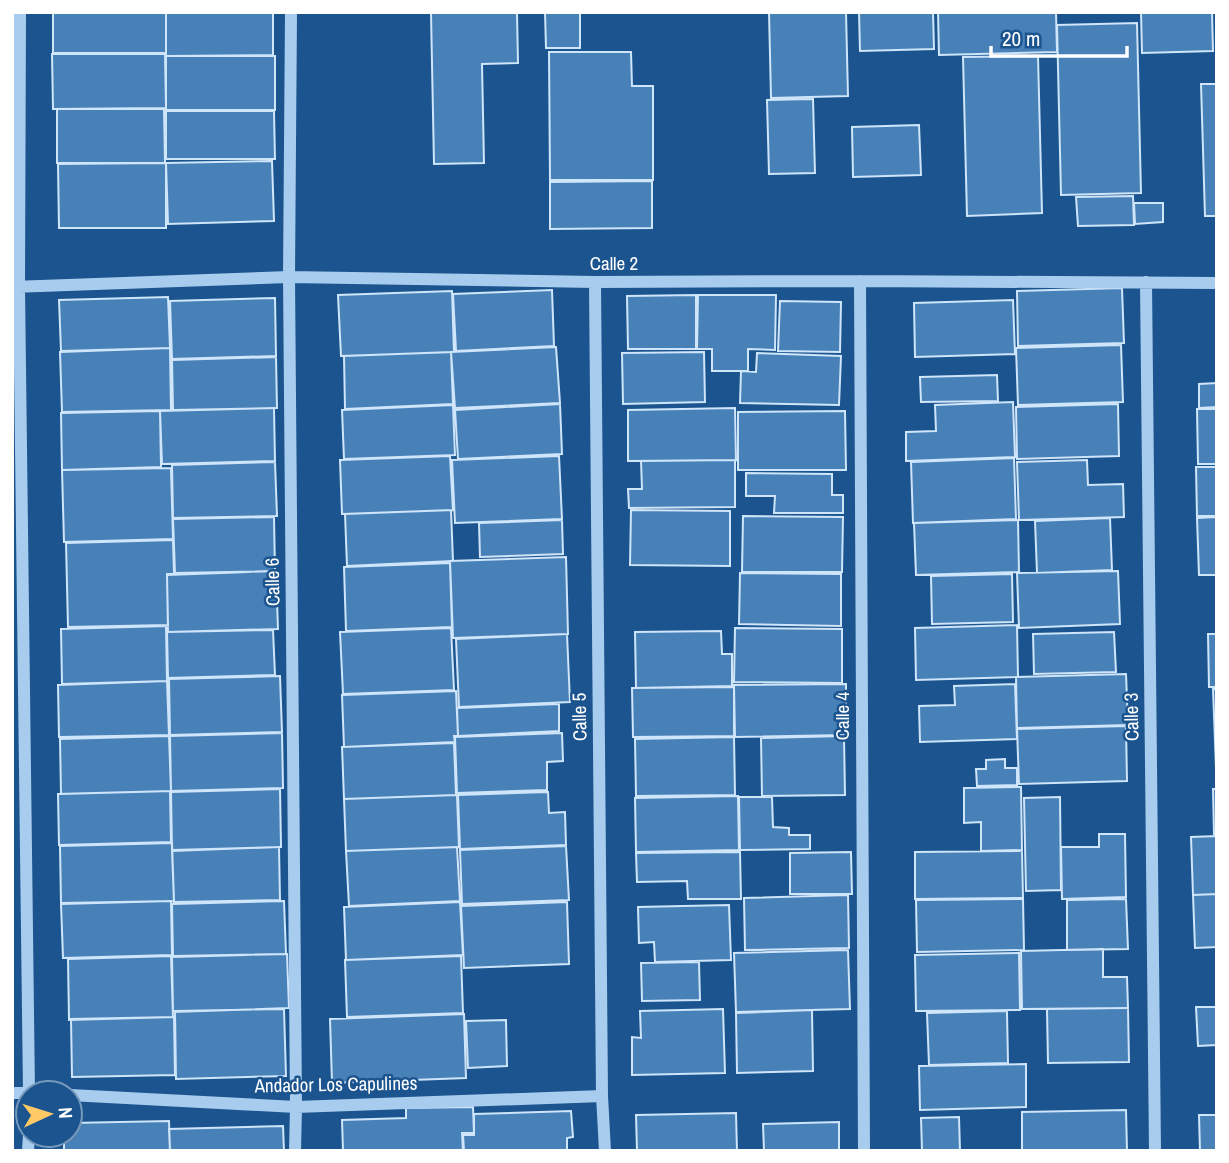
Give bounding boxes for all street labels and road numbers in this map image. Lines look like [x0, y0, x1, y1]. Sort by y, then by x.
street label: Calle 2 [590, 250, 638, 276]
street label: Calle 6 [259, 558, 285, 606]
street label: Calle 4 [829, 691, 855, 740]
street label: Calle 5 [566, 692, 592, 741]
street label: Calle 3 [1118, 693, 1144, 741]
street label: Andador Los Capulines [253, 1070, 418, 1098]

